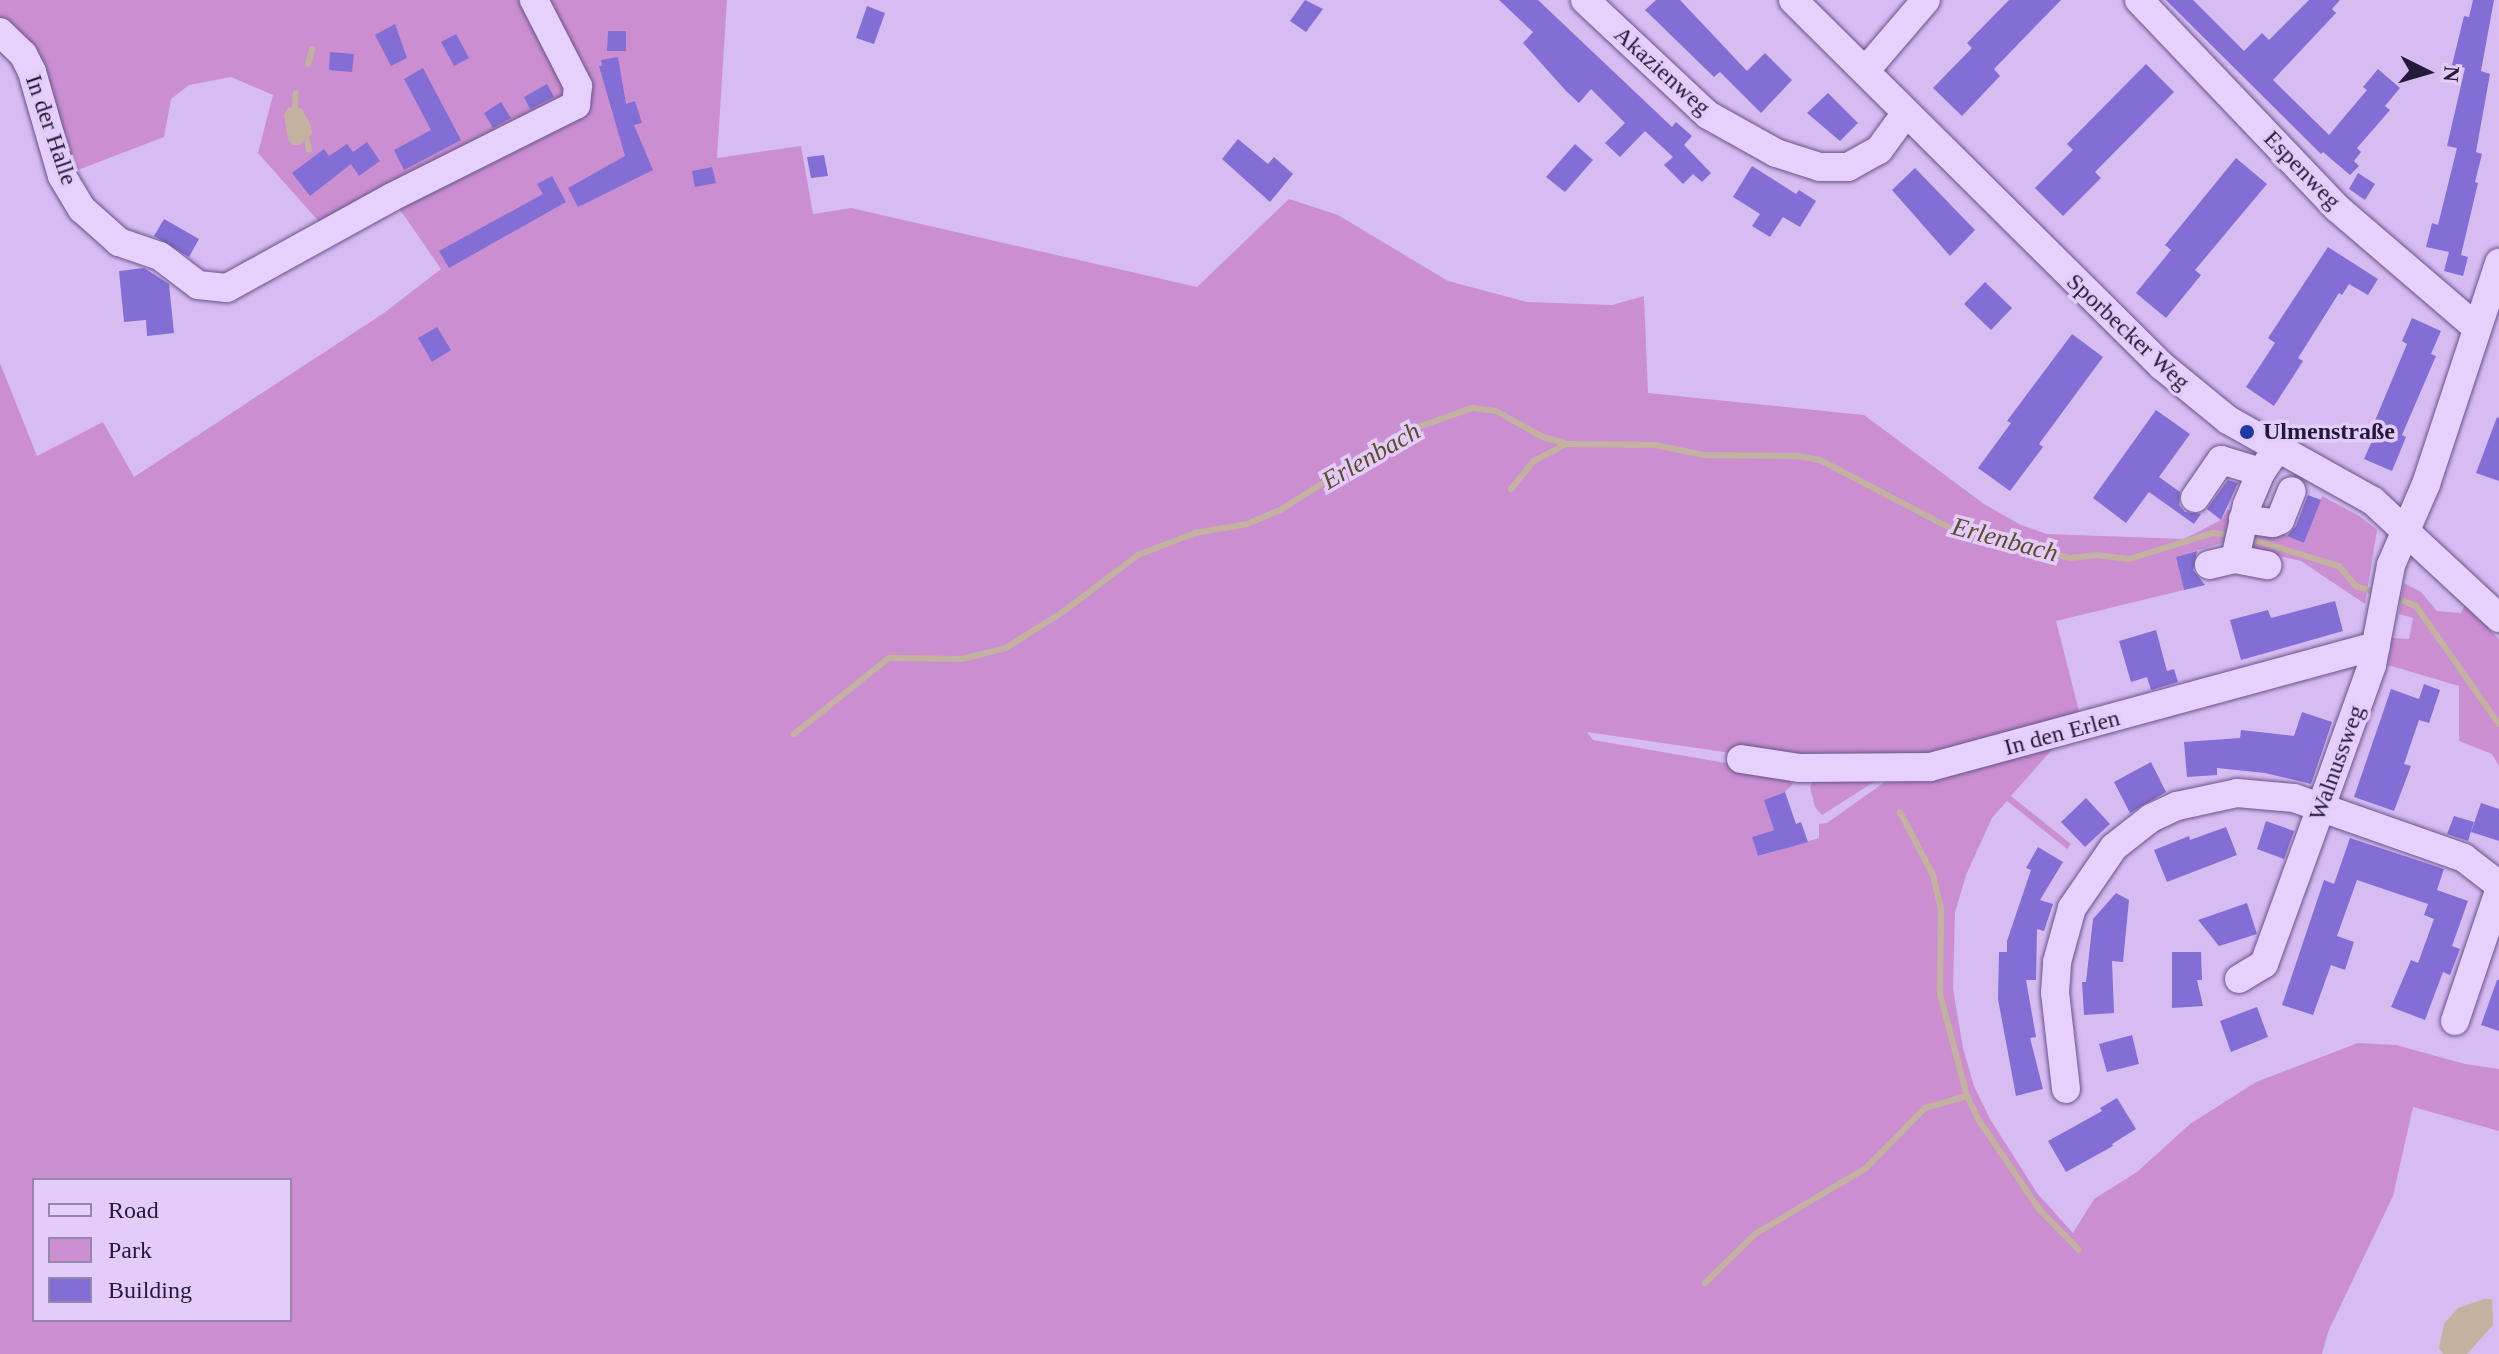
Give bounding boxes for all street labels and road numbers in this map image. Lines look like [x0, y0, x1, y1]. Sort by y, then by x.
street label: Akazienweg [1608, 20, 1716, 122]
street label: In der Halle [19, 71, 83, 189]
street label: Espenweg [2257, 125, 2347, 215]
street label: Sporbecker Weg [2060, 267, 2196, 397]
street label: Walnussweg [2303, 701, 2371, 825]
street label: In den Erlen [2001, 704, 2123, 762]

